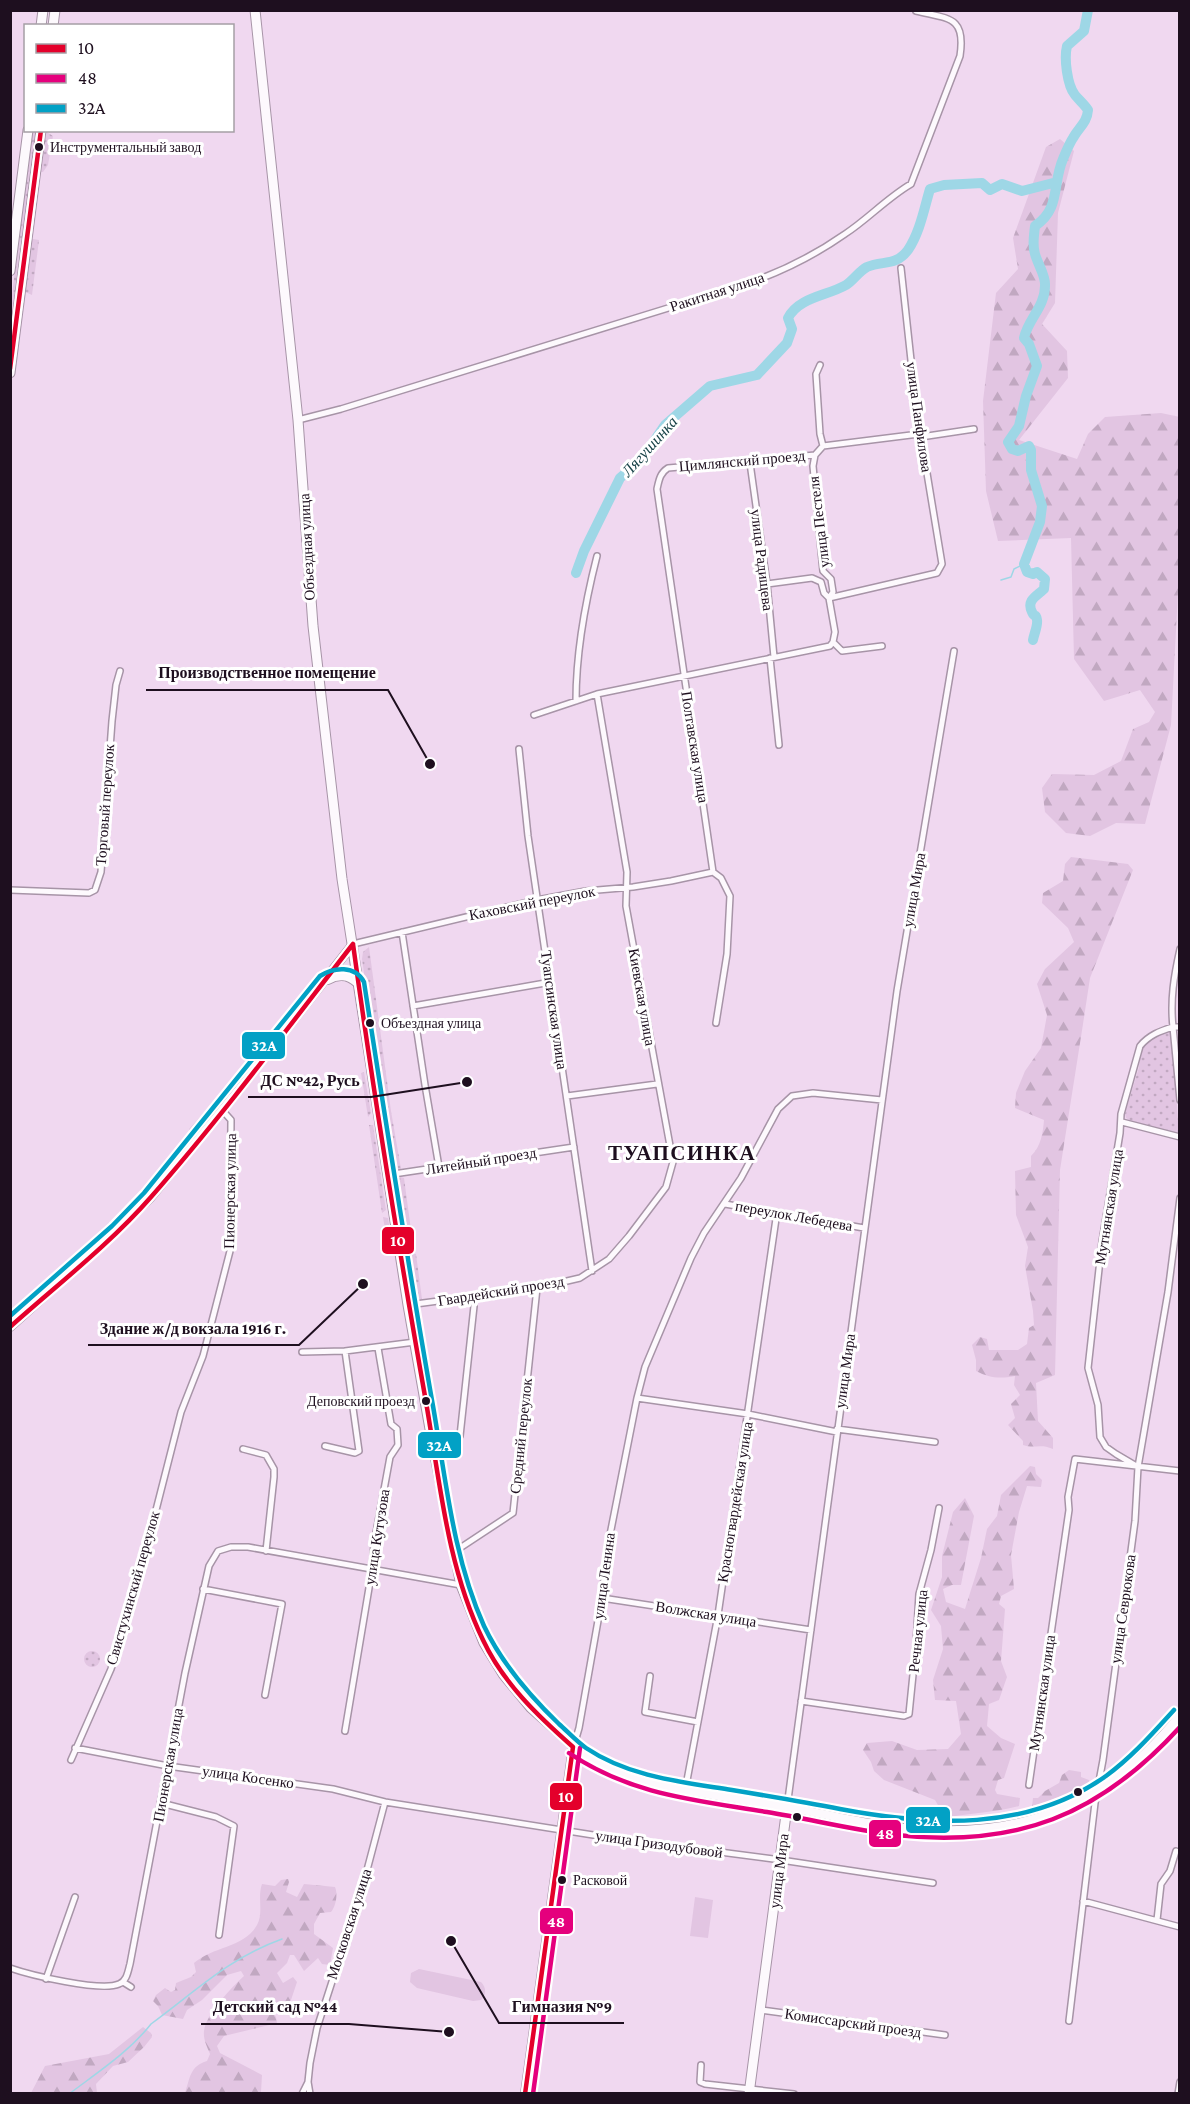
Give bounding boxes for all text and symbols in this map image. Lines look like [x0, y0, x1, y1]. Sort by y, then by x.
legend [24, 24, 234, 132]
text: 10 [78, 38, 94, 58]
text: 48 [78, 68, 97, 88]
text: 32A [78, 98, 106, 118]
place label: Инструментальный завод [50, 139, 201, 155]
marker: Инструментальный завод [33, 141, 45, 153]
street label: Ракитная улица [668, 269, 767, 315]
street label: улица Панфилова [903, 361, 935, 474]
water label: Лягушинка [617, 413, 681, 481]
street label: Цимлянский проезд [678, 447, 806, 475]
street label: улица Пестеля [805, 475, 833, 569]
street label: Объездная улица [296, 493, 318, 601]
street label: улица Радищева [748, 508, 776, 612]
callout: Производственное помещение [146, 656, 388, 690]
text: Производственное помещение [158, 664, 376, 682]
street label: Полтавская улица [678, 690, 712, 804]
street label: Торговый переулок [93, 743, 117, 866]
street label: улица Мира [900, 851, 928, 929]
street label: Каховский переулок [468, 883, 597, 923]
street label: Киевская улица [626, 947, 659, 1047]
street label: Туапсинская улица [538, 949, 570, 1071]
place label: Объездная улица [381, 1015, 482, 1031]
marker: Объездная улица [364, 1017, 376, 1029]
line badge: 32A [241, 1031, 286, 1060]
text: 32A [251, 1037, 277, 1054]
callout: ДС №42, Русь [248, 1063, 371, 1097]
text: ДС №42, Русь [260, 1072, 360, 1090]
street label: Пионерская улица [221, 1133, 239, 1249]
district label: ТУАПСИНКА [608, 1141, 756, 1165]
street label: Литейный проезд [425, 1144, 538, 1178]
street label: Мутнянская улица [1092, 1148, 1126, 1266]
street label: переулок Лебедева [734, 1198, 854, 1234]
line badge: 10 [381, 1226, 415, 1255]
text: 10 [390, 1232, 406, 1249]
street label: Гвардейский проезд [437, 1273, 566, 1309]
callout: Здание ж/д вокзала 1916 г. [88, 1311, 299, 1345]
text: Здание ж/д вокзала 1916 г. [100, 1320, 286, 1337]
street label: улица Мира [832, 1332, 858, 1409]
street label: Средний переулок [507, 1377, 535, 1495]
place label: Деповский проезд [307, 1393, 415, 1409]
marker: Деповский проезд [420, 1395, 432, 1407]
street label: Красногвардейская улица [714, 1420, 756, 1584]
line badge: 32A [417, 1431, 462, 1459]
text: 32A [426, 1437, 452, 1454]
street label: улица Кутузова [362, 1488, 393, 1586]
street label: Свистухинский переулок [103, 1508, 163, 1667]
street label: улица Ленина [590, 1531, 618, 1620]
street label: улица Севрюкова [1107, 1553, 1139, 1665]
street label: Речная улица [906, 1588, 930, 1673]
street label: Волжская улица [654, 1598, 758, 1630]
street label: Мутнянская улица [1026, 1634, 1058, 1752]
street label: Пионерская улица [150, 1706, 186, 1823]
street label: улица Косенко [201, 1763, 295, 1791]
line badge: 10 [549, 1782, 583, 1811]
unlabelled marker [1072, 1786, 1084, 1798]
text: 10 [558, 1788, 574, 1805]
line badge: 32A [905, 1806, 951, 1834]
unlabelled marker [791, 1811, 803, 1823]
text: 32A [915, 1812, 941, 1829]
line badge: 48 [868, 1819, 902, 1848]
text: 48 [876, 1825, 894, 1842]
street label: улица Гризодубовой [594, 1827, 724, 1861]
street label: улица Мира [766, 1832, 792, 1909]
street label: Московская улица [324, 1866, 375, 1981]
place label: Расковой [573, 1872, 628, 1888]
marker: Расковой [556, 1874, 568, 1886]
line badge: 48 [539, 1907, 574, 1935]
text: 48 [547, 1913, 565, 1930]
callout: Гимназия №9 [499, 1989, 624, 2023]
callout: Детский сад №44 [201, 1990, 349, 2024]
text: Детский сад №44 [213, 1998, 338, 2016]
text: Гимназия №9 [512, 1998, 612, 2015]
street label: Комиссарский проезд [784, 2005, 923, 2041]

